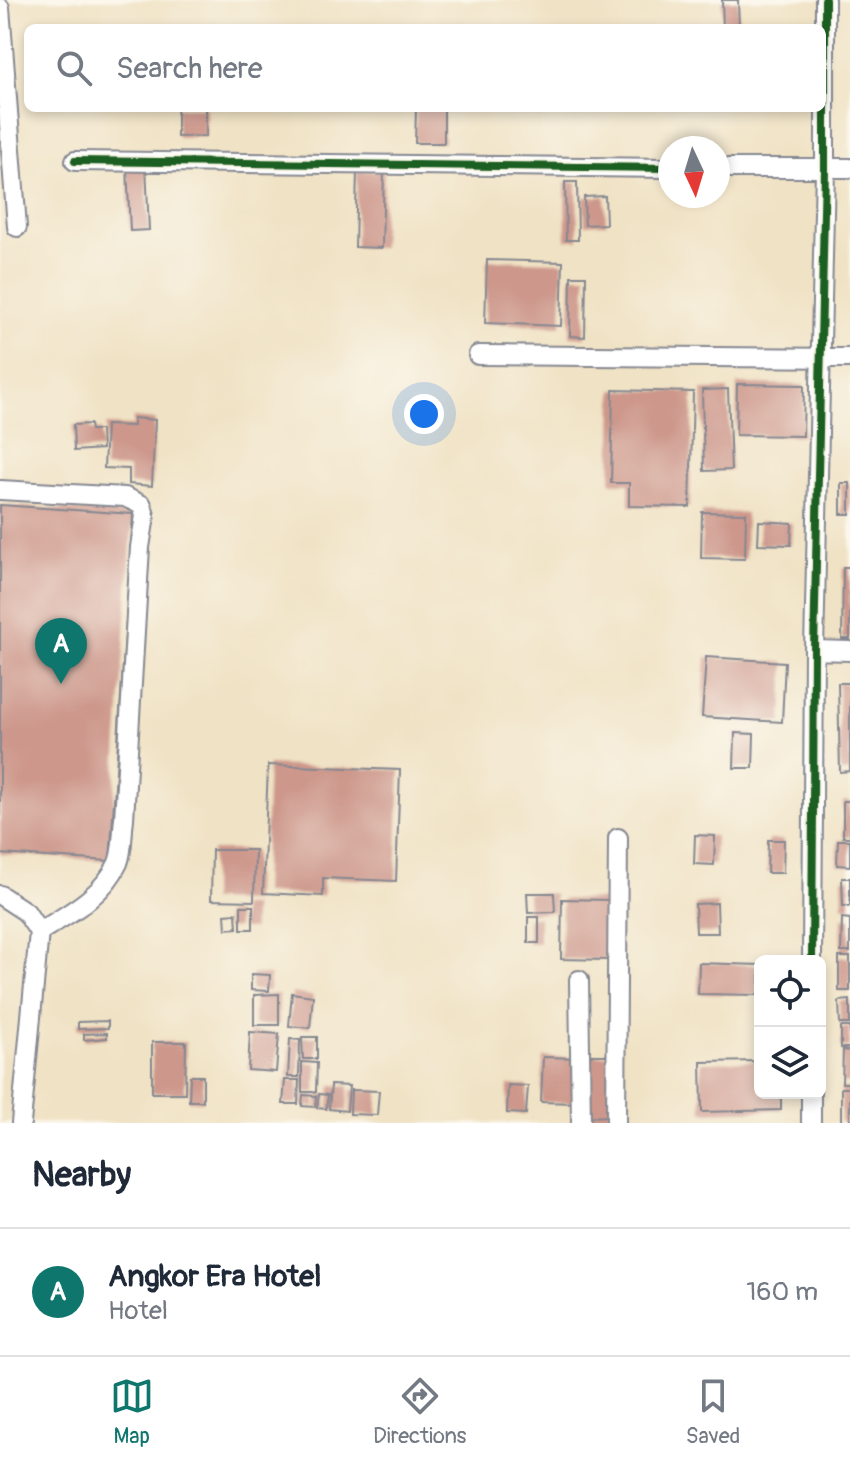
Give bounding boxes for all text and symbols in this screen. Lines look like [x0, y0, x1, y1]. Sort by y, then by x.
search box [24, 24, 826, 112]
icon: search [52, 46, 96, 90]
text: Search here [116, 50, 263, 87]
north arrow [658, 136, 730, 208]
your location [404, 394, 444, 434]
pin: A [35, 618, 87, 684]
map controls [754, 955, 826, 1099]
button: locate [754, 955, 826, 1027]
button: layers [754, 1027, 826, 1099]
text: Nearby [32, 1154, 131, 1197]
text: Angkor Era Hotel [108, 1258, 321, 1295]
text: A [50, 1276, 66, 1308]
text: 160 m [746, 1276, 818, 1308]
text: Hotel [108, 1295, 168, 1327]
tab: Map [110, 1374, 154, 1450]
tab: Directions [373, 1374, 466, 1450]
tab: Saved [686, 1374, 740, 1450]

